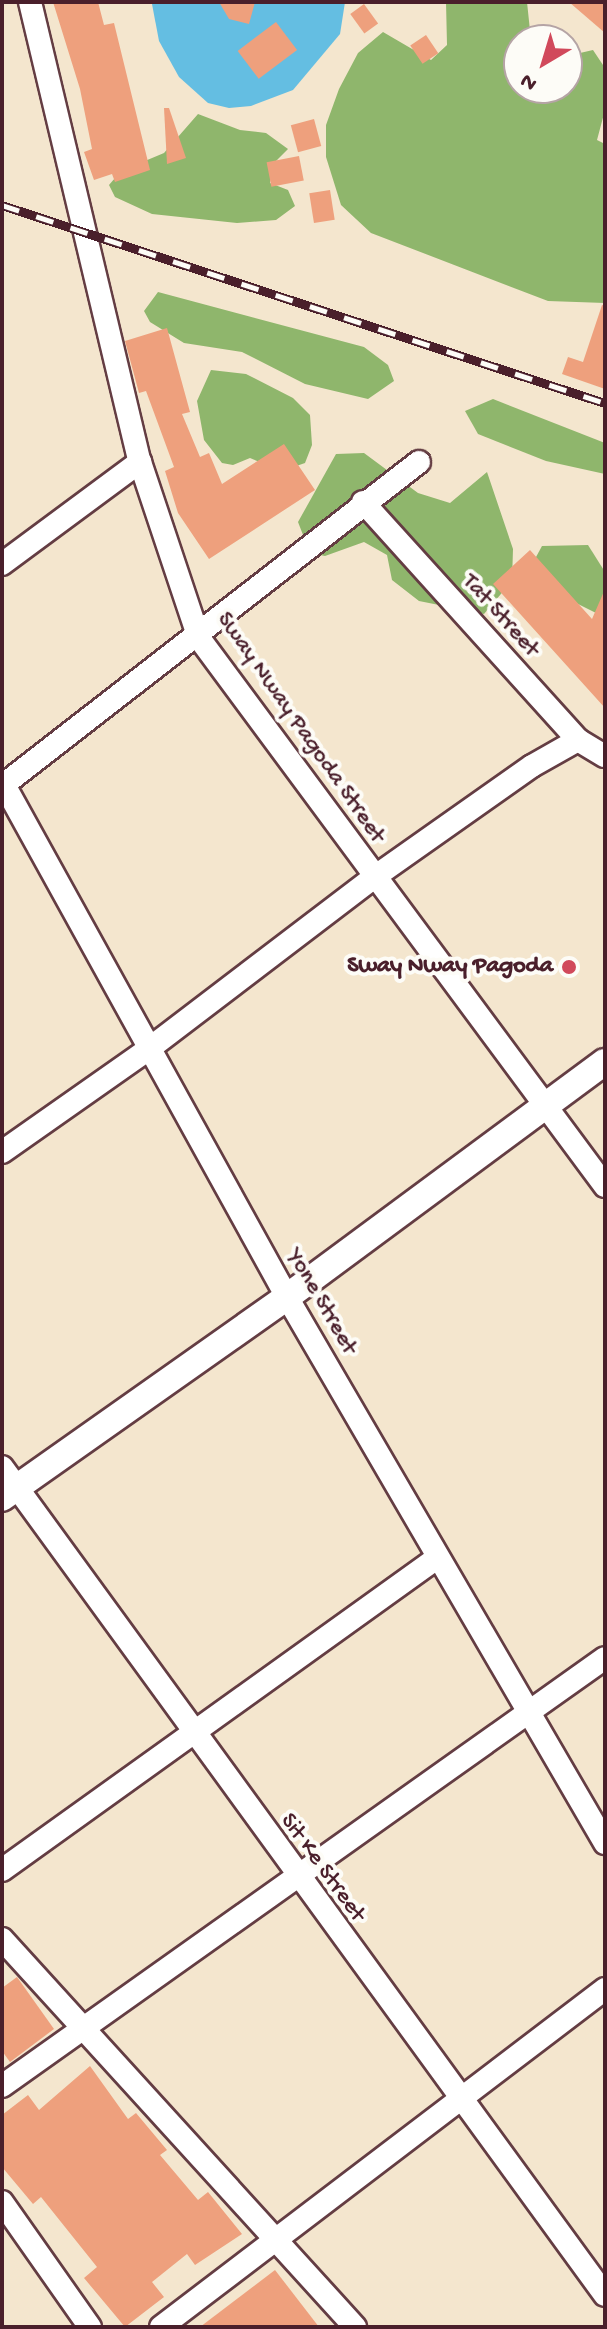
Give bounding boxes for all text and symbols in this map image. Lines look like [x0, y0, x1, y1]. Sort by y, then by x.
north arrow [503, 24, 583, 104]
text: N [516, 67, 543, 96]
street label: Tat Street [455, 568, 545, 664]
street label: Sway Nway Pagoda Street [209, 607, 391, 849]
place label: Sway Nway Pagoda [347, 953, 553, 981]
marker: Sway Nway Pagoda [560, 958, 578, 976]
street label: Yone Street [279, 1244, 363, 1360]
street label: Sit Ke Street [273, 1808, 371, 1928]

